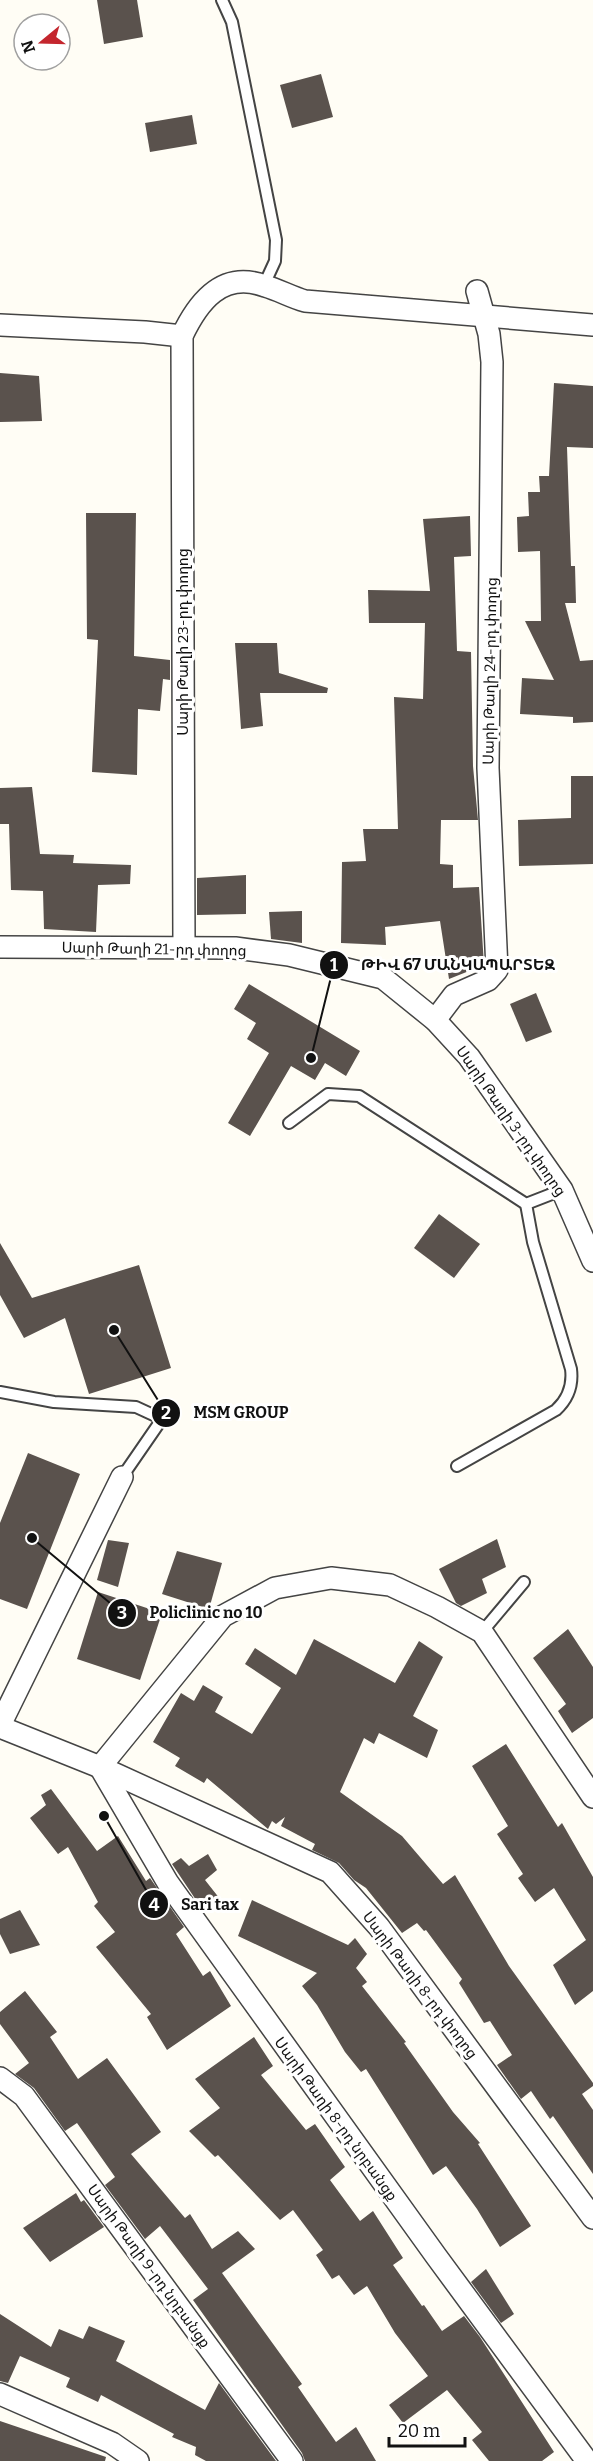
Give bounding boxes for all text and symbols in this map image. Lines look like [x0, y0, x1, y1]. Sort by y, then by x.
north arrow [12, 12, 72, 72]
text: N [17, 38, 39, 56]
street label: Սարի Թաղի 23-րդ փողոց [174, 548, 192, 736]
street label: Սարի Թաղի 24-րդ փողոց [479, 577, 501, 765]
street label: Սարի Թաղի 21-րդ փողոց [61, 938, 247, 960]
callout: ԹԻՎ 67 ՄԱՆԿԱՊԱՐՏԵԶ [319, 948, 567, 982]
text: 1 [330, 954, 338, 976]
text: ԹԻՎ 67 ՄԱՆԿԱՊԱՐՏԵԶ [361, 955, 555, 974]
street label: Սարի Թաղի 3-րդ փողոց [452, 1042, 570, 1200]
callout: MSM GROUP [151, 1396, 300, 1430]
text: 2 [161, 1402, 171, 1424]
text: MSM GROUP [193, 1403, 289, 1422]
callout: Policlinic no 10 [107, 1596, 274, 1630]
text: 3 [117, 1602, 127, 1624]
text: Policlinic no 10 [149, 1603, 263, 1622]
callout: Sari tax [139, 1887, 251, 1921]
text: 4 [149, 1894, 160, 1916]
text: Sari tax [181, 1895, 239, 1914]
street label: Սարի Թաղի 8-րդ փողոց [359, 1908, 481, 2062]
street label: Սարի Թաղի 8-րդ նրբանցք [271, 2034, 401, 2204]
street label: Սարի Թաղի 9-րդ նրբանցք [84, 2181, 214, 2351]
scale bar [389, 2410, 466, 2448]
text: 20 m [398, 2420, 440, 2442]

